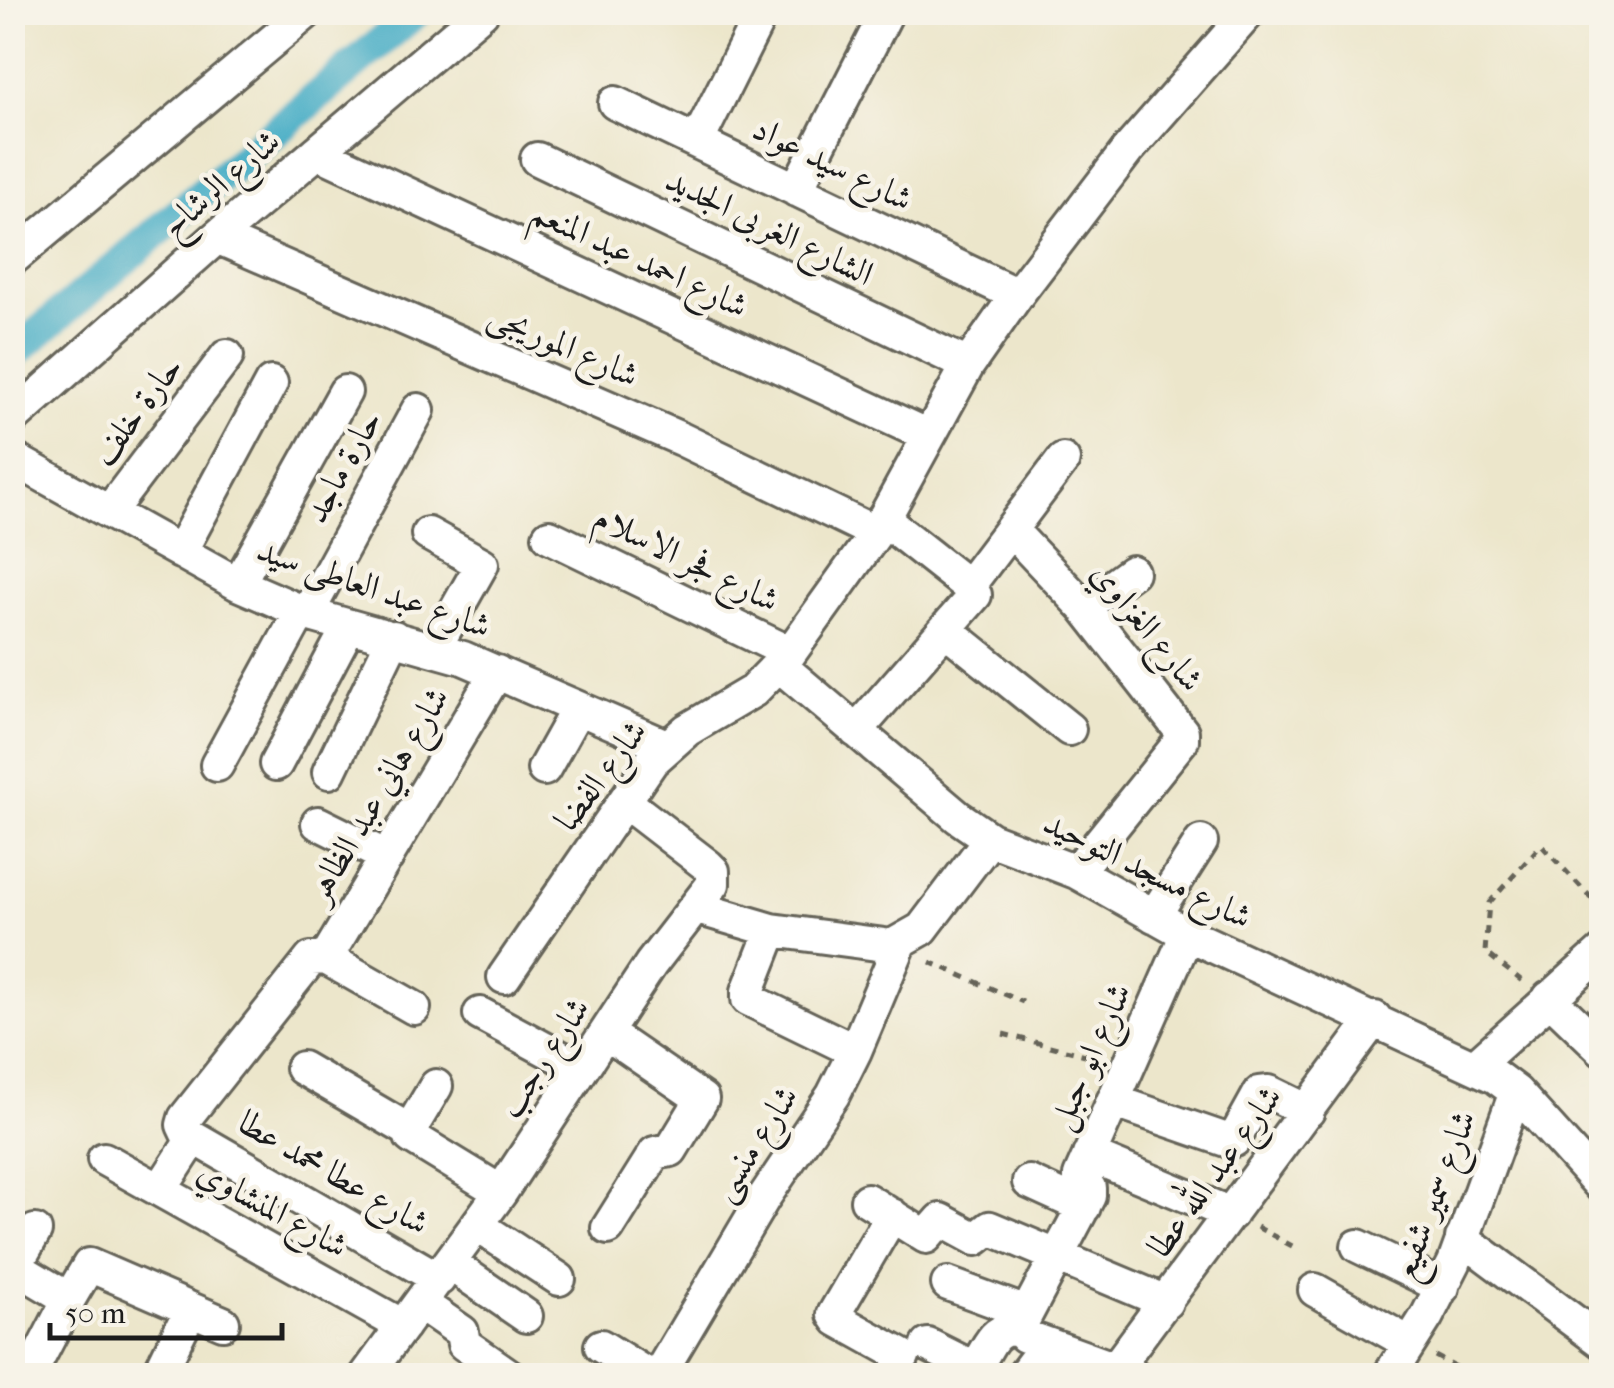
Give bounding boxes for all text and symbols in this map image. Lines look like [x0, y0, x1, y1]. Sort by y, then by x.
street label: شارع سيد عواد [743, 107, 919, 227]
street label: شارع الرشاح [152, 120, 295, 254]
street label: الشارع الغربى الجديد [656, 159, 880, 302]
street label: شارع احمد عبد المنعم [520, 190, 755, 337]
street label: شارع الموريجى [479, 293, 645, 403]
street label: حارة خلف [82, 347, 191, 473]
street label: حارة ماجد [295, 403, 390, 530]
street label: شارع فجر الاسلام [583, 496, 786, 630]
street label: شارع عبد العاطى سيد [249, 528, 496, 654]
street label: شارع الغزاوي [1077, 553, 1212, 705]
street label: شارع هاني عبد الظاهر [296, 679, 465, 916]
street label: شارع الفضا [545, 712, 662, 844]
street label: شارع مسجد التوحيد [1033, 801, 1259, 945]
street label: شارع ابو جبل [1039, 977, 1147, 1139]
street label: شارع رجب [488, 989, 605, 1130]
street label: شارع عبد الله عطا [1133, 1073, 1297, 1270]
street label: شارع منسى [702, 1078, 814, 1213]
street label: شارع عطا محمد عطا [227, 1101, 436, 1250]
street label: شارع سمير شفيع [1382, 1105, 1494, 1289]
street label: شارع المنشاوي [187, 1150, 355, 1273]
scale bar [50, 1278, 282, 1340]
text: 50 m [65, 1296, 126, 1331]

